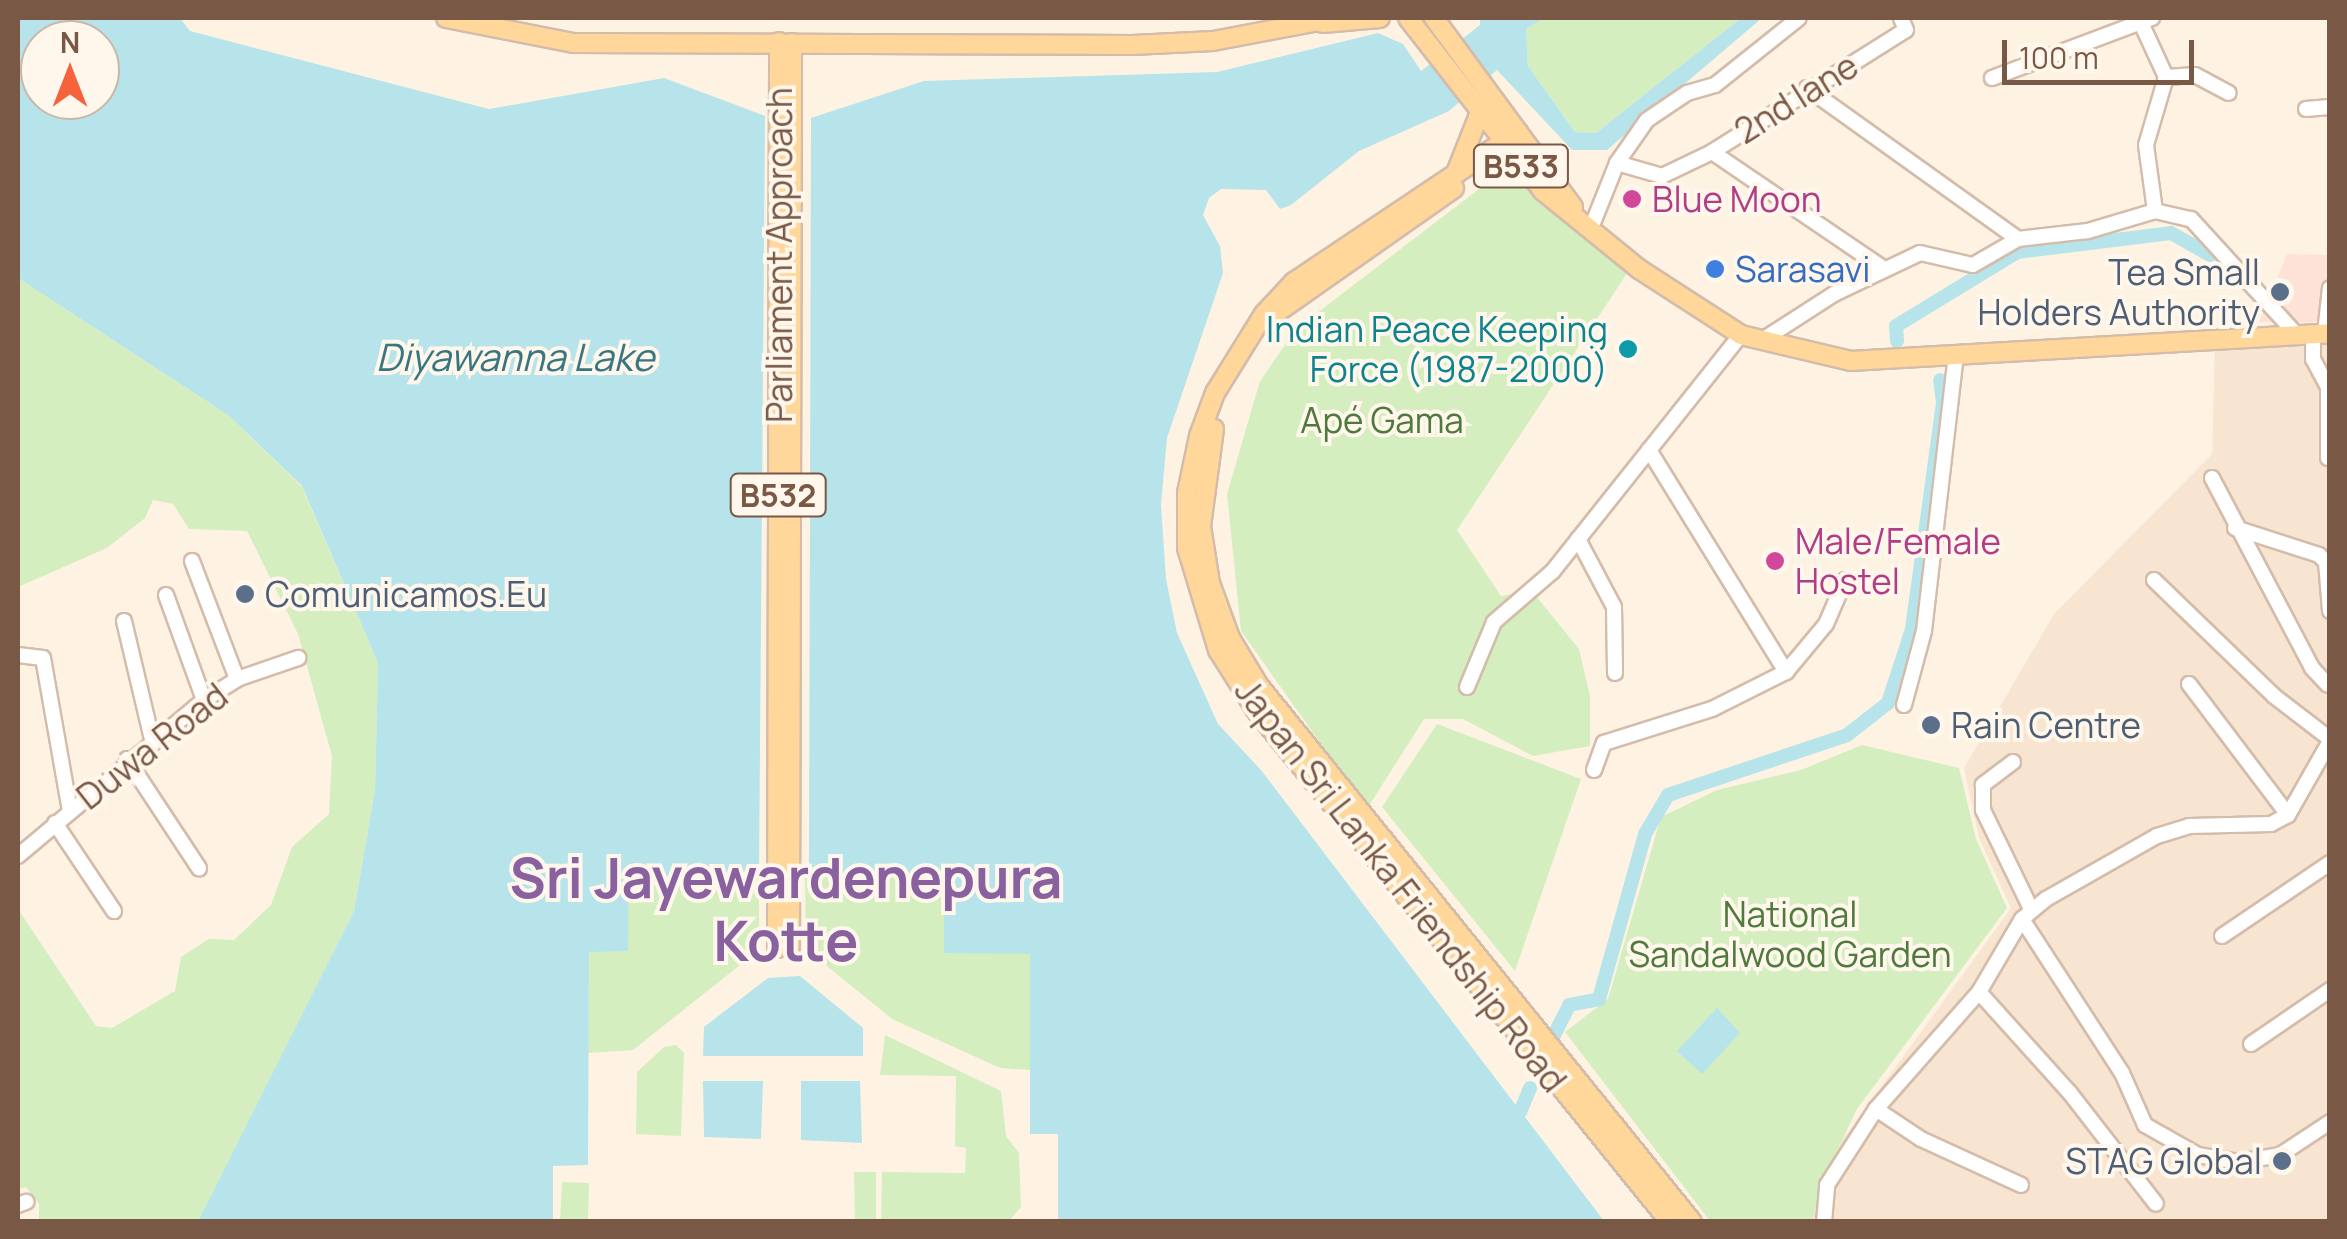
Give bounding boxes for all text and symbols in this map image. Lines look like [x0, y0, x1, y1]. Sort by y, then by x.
north arrow [20, 20, 120, 120]
scale bar [2007, 20, 2200, 82]
text: N [60, 23, 80, 61]
text: 100 m [2019, 37, 2099, 78]
street label: 2nd lane [1727, 44, 1865, 152]
street label: Parliament Approach [758, 87, 800, 423]
road number: B533 [1471, 139, 1571, 193]
place label: Blue Moon [1652, 178, 1821, 220]
marker: Blue Moon [1621, 188, 1643, 210]
place label: Sarasavi [1735, 248, 1870, 290]
place label: Tea Small Holders Authority [1977, 251, 2260, 333]
marker: Sarasavi [1704, 258, 1726, 280]
marker: Tea Small Holders Authority [2269, 281, 2291, 303]
place label: Indian Peace Keeping Force (1987-2000) [1266, 308, 1608, 390]
water label: Diyawanna Lake [376, 334, 654, 380]
marker: Indian Peace Keeping Force (1987-2000) [1617, 338, 1639, 360]
park label: Apé Gama [1300, 399, 1464, 441]
road number: B532 [728, 468, 828, 522]
place label: Male/Female Hostel [1795, 520, 2001, 602]
marker: Male/Female Hostel [1764, 550, 1786, 572]
place label: Comunicamos.Eu [265, 573, 547, 615]
marker: Comunicamos.Eu [234, 583, 256, 605]
street label: Japan Sri Lanka Friendship Road [1227, 670, 1575, 1100]
street label: Duwa Road [68, 674, 236, 818]
place label: Rain Centre [1951, 704, 2141, 746]
marker: Rain Centre [1920, 714, 1942, 736]
district label: Sri Jayewardenepura Kotte [509, 844, 1063, 973]
park label: National Sandalwood Garden [1628, 893, 1952, 975]
place label: STAG Global [2065, 1140, 2262, 1182]
marker: STAG Global [2271, 1150, 2293, 1172]

